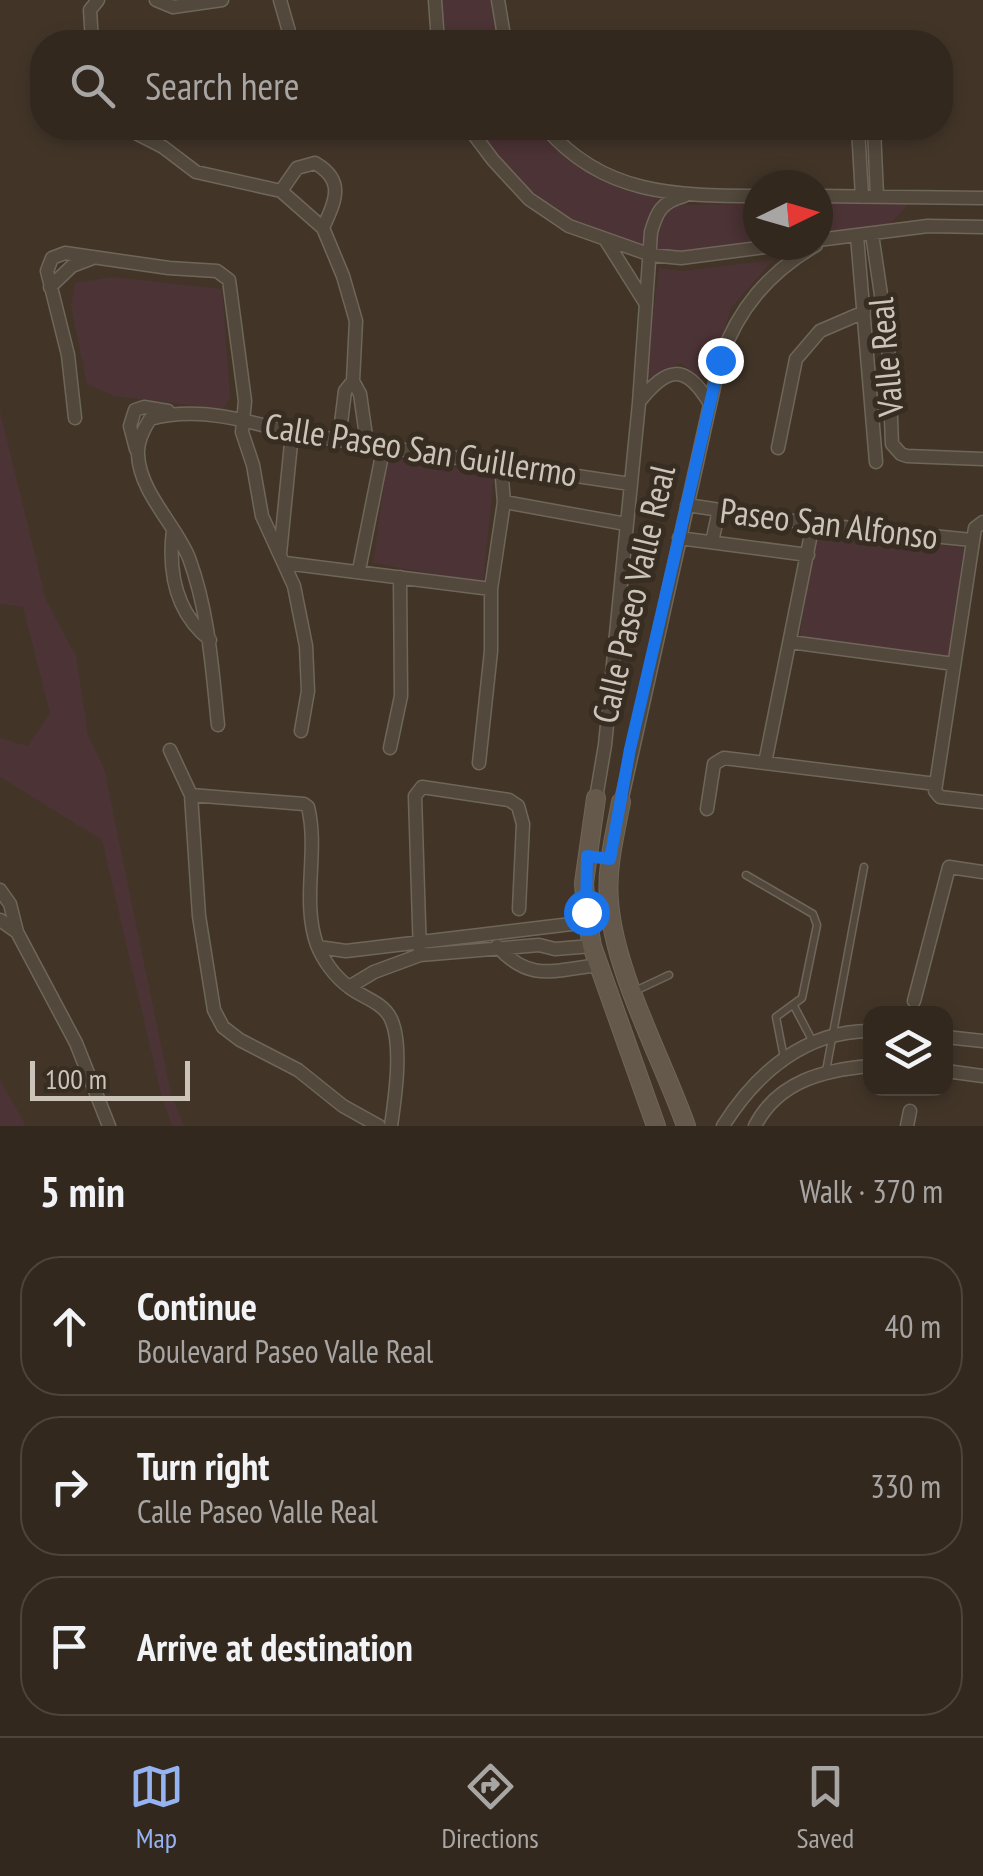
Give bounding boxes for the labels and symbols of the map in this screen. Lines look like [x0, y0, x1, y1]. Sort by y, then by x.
north arrow [743, 170, 833, 260]
street label: Valle Real [857, 296, 913, 419]
route end [698, 338, 744, 384]
street label: Calle Paseo San Guillermo [262, 402, 580, 496]
street label: Calle Paseo Valle Real [581, 461, 685, 727]
street label: Paseo San Alfonso [717, 487, 941, 559]
route start [564, 890, 610, 936]
scale bar [30, 1056, 190, 1100]

